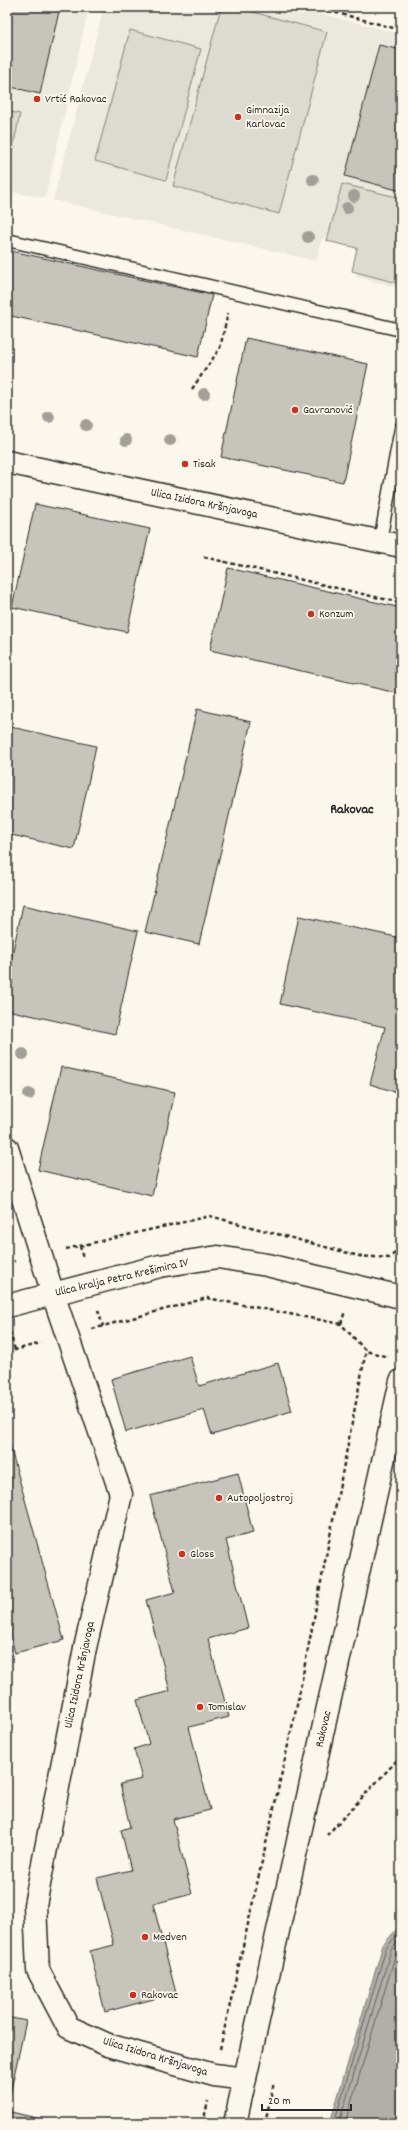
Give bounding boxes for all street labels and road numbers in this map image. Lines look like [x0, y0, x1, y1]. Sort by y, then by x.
street label: Ulica Izidora Kršnjavoga [149, 484, 259, 524]
street label: Ulica kralja Petra Krešimira IV [53, 1254, 191, 1302]
street label: Ulica Izidora Kršnjavoga [60, 1620, 100, 1730]
street label: Rakovac [312, 1709, 337, 1749]
street label: Ulica Izidora Kršnjavoga [100, 2033, 210, 2081]

